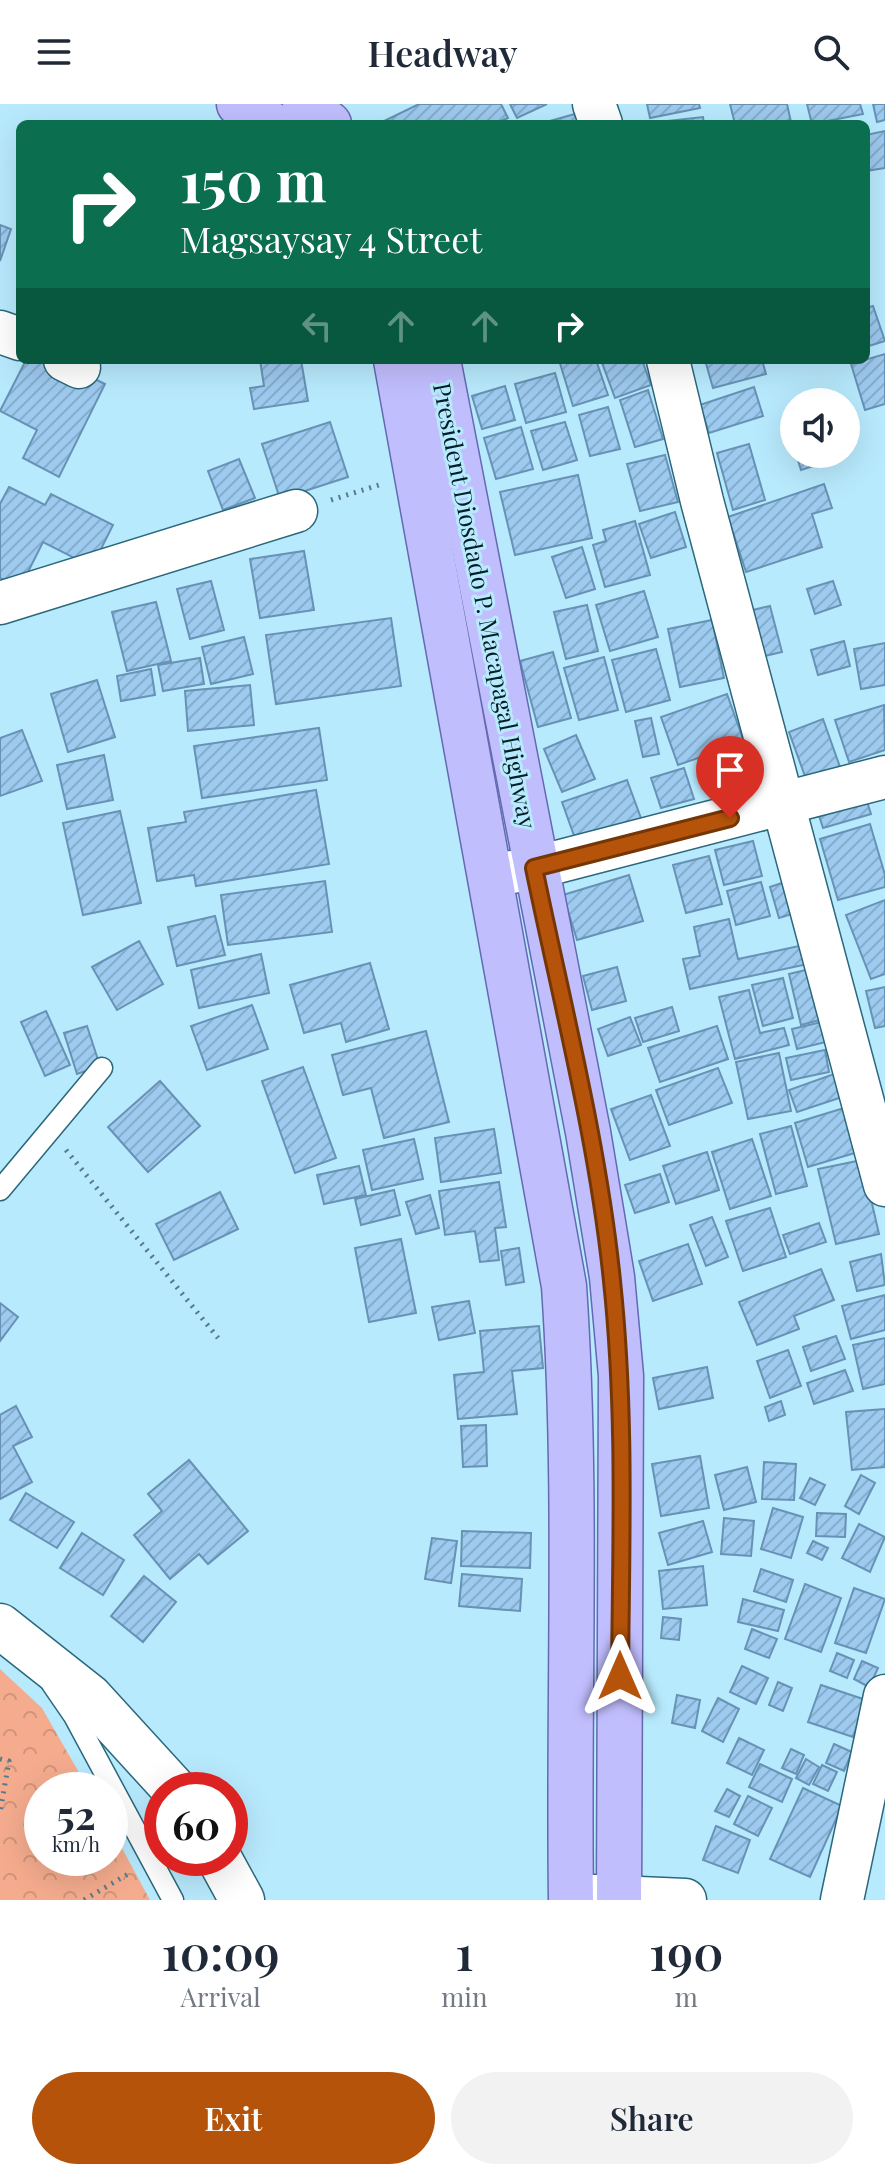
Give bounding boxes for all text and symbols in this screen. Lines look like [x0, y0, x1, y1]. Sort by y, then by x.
text: Headway [368, 28, 517, 76]
icon: menu [32, 30, 76, 74]
icon: search [809, 30, 853, 74]
text: 150 m [180, 142, 326, 217]
icon: right [48, 152, 152, 256]
text: Magsaysay 4 Street [180, 214, 482, 262]
icon: left [295, 304, 339, 348]
icon: ahead [379, 304, 423, 348]
icon: ahead [463, 304, 507, 348]
icon: right [547, 304, 591, 348]
street label: President Diosdado P. Macapagal Highway [427, 380, 545, 831]
map controls [780, 388, 860, 468]
button: sound [780, 388, 860, 468]
pin [696, 736, 764, 818]
icon: arrive [708, 748, 752, 792]
position arrow [578, 1634, 662, 1718]
speed limit sign: 60 [144, 1772, 248, 1876]
text: 52 [56, 1787, 96, 1840]
text: km/h [52, 1830, 100, 1857]
text: 10:09 [162, 1919, 280, 1983]
text: 1 [455, 1919, 473, 1983]
text: 190 [649, 1919, 723, 1983]
text: Arrival [181, 1979, 261, 2014]
text: min [441, 1979, 488, 2014]
text: m [675, 1979, 698, 2014]
button: Exit [32, 2072, 435, 2164]
button: Share [451, 2072, 853, 2164]

